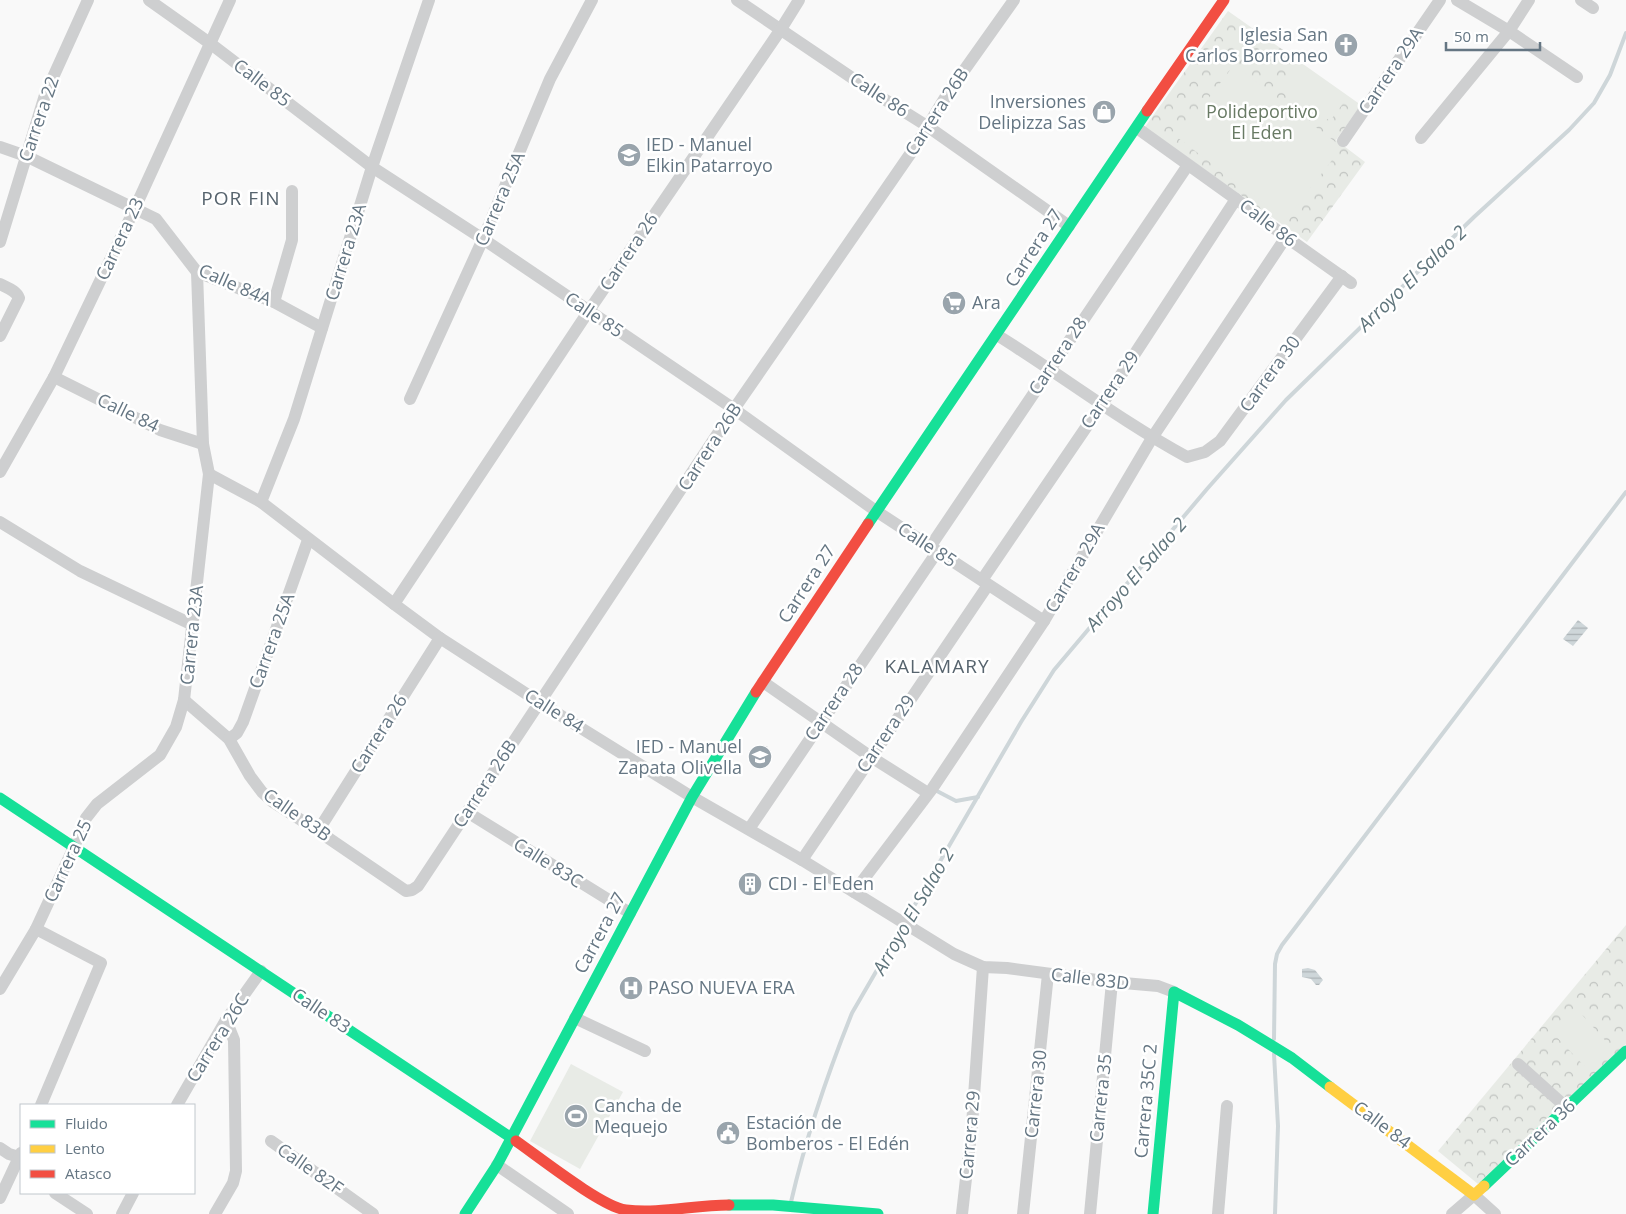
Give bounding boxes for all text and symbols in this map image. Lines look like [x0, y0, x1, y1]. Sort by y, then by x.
scale bar [1446, 20, 1540, 52]
place label: Iglesia San Carlos Borromeo [1185, 22, 1328, 67]
street label: Carrera 29A [1352, 22, 1428, 119]
text: 50 m [1454, 26, 1489, 46]
church icon: Iglesia San Carlos Borromeo [1333, 32, 1359, 58]
street label: Calle 85 [229, 53, 296, 112]
street label: Carrera 26B [899, 63, 974, 160]
street label: Calle 86 [845, 66, 914, 122]
street label: Carrera 22 [12, 73, 64, 165]
place label: Inversiones Delipizza Sas [978, 89, 1086, 134]
shop icon: Inversiones Delipizza Sas [1091, 99, 1117, 125]
park label: Polideportivo El Eden [1206, 99, 1318, 144]
place label: IED - Manuel Elkin Patarroyo [646, 132, 773, 177]
school or university icon: IED - Manuel Elkin Patarroyo [616, 142, 642, 168]
street label: Carrera 25A [468, 147, 530, 249]
district label: POR FIN [201, 185, 281, 211]
street label: Carrera 23 [89, 193, 149, 284]
street label: Calle 86 [1235, 193, 1302, 252]
street label: Carrera 23A [319, 200, 371, 303]
street label: Carrera 27 [999, 204, 1067, 291]
street label: Carrera 26 [593, 208, 663, 295]
water label: Arroyo El Salao 2 [1350, 219, 1472, 338]
street label: Calle 84A [195, 257, 276, 311]
street label: Calle 85 [561, 286, 629, 343]
supermarket icon: Ara [941, 290, 967, 316]
place label: Ara [972, 290, 1001, 314]
street label: Carrera 28 [1022, 312, 1092, 399]
street label: Carrera 30 [1233, 330, 1305, 416]
street label: Carrera 29 [1074, 346, 1144, 433]
street label: Calle 84 [94, 387, 163, 437]
street label: Carrera 26B [672, 398, 747, 495]
water label: Arroyo El Salao 2 [1078, 512, 1192, 638]
street label: Calle 85 [893, 516, 962, 572]
street label: Carrera 29A [1039, 518, 1110, 617]
street label: Carrera 27 [772, 540, 840, 627]
street label: Carrera 23A [174, 583, 208, 686]
street label: Carrera 25A [243, 589, 300, 692]
district label: KALAMARY [884, 653, 990, 679]
street label: Carrera 28 [798, 658, 868, 745]
street label: Calle 84 [520, 683, 589, 738]
street label: Carrera 26 [344, 689, 412, 777]
street label: Carrera 29 [850, 690, 920, 777]
place label: IED - Manuel Zapata Olivella [618, 734, 742, 779]
street label: Carrera 26B [447, 735, 522, 832]
school or university icon: IED - Manuel Zapata Olivella [747, 744, 773, 770]
street label: Calle 83B [259, 782, 336, 846]
street label: Carrera 25 [37, 815, 97, 906]
street label: Calle 83C [509, 832, 588, 893]
water label: Arroyo El Salao 2 [865, 843, 960, 981]
building icon: CDI - El Eden [737, 871, 763, 897]
place label: CDI - El Eden [768, 871, 874, 895]
street label: Carrera 27 [568, 888, 631, 977]
street label: Calle 83D [1050, 961, 1131, 995]
hospital icon: PASO NUEVA ERA [618, 975, 644, 1001]
place label: PASO NUEVA ERA [648, 975, 795, 999]
street label: Calle 83 [288, 982, 356, 1039]
street label: Carrera 26C [180, 989, 254, 1086]
street label: Carrera 35C 2 [1128, 1043, 1162, 1159]
street label: Carrera 30 [1018, 1048, 1052, 1139]
street label: Carrera 35 [1083, 1052, 1117, 1143]
street label: Carrera 29 [953, 1090, 985, 1180]
place label: Cancha de Mequejo [594, 1093, 682, 1138]
street label: Carrera 36 [1499, 1093, 1580, 1171]
street label: Calle 84 [1349, 1095, 1416, 1154]
sports icon: Cancha de Mequejo [563, 1103, 589, 1129]
legend [20, 1104, 195, 1194]
place label: Estación de Bomberos - El Edén [746, 1110, 910, 1155]
text: Fluido [65, 1113, 108, 1133]
public building icon: Estación de Bomberos - El Edén [715, 1120, 741, 1146]
street label: Calle 82F [273, 1137, 348, 1200]
text: Lento [65, 1138, 105, 1158]
text: Atasco [65, 1163, 112, 1183]

